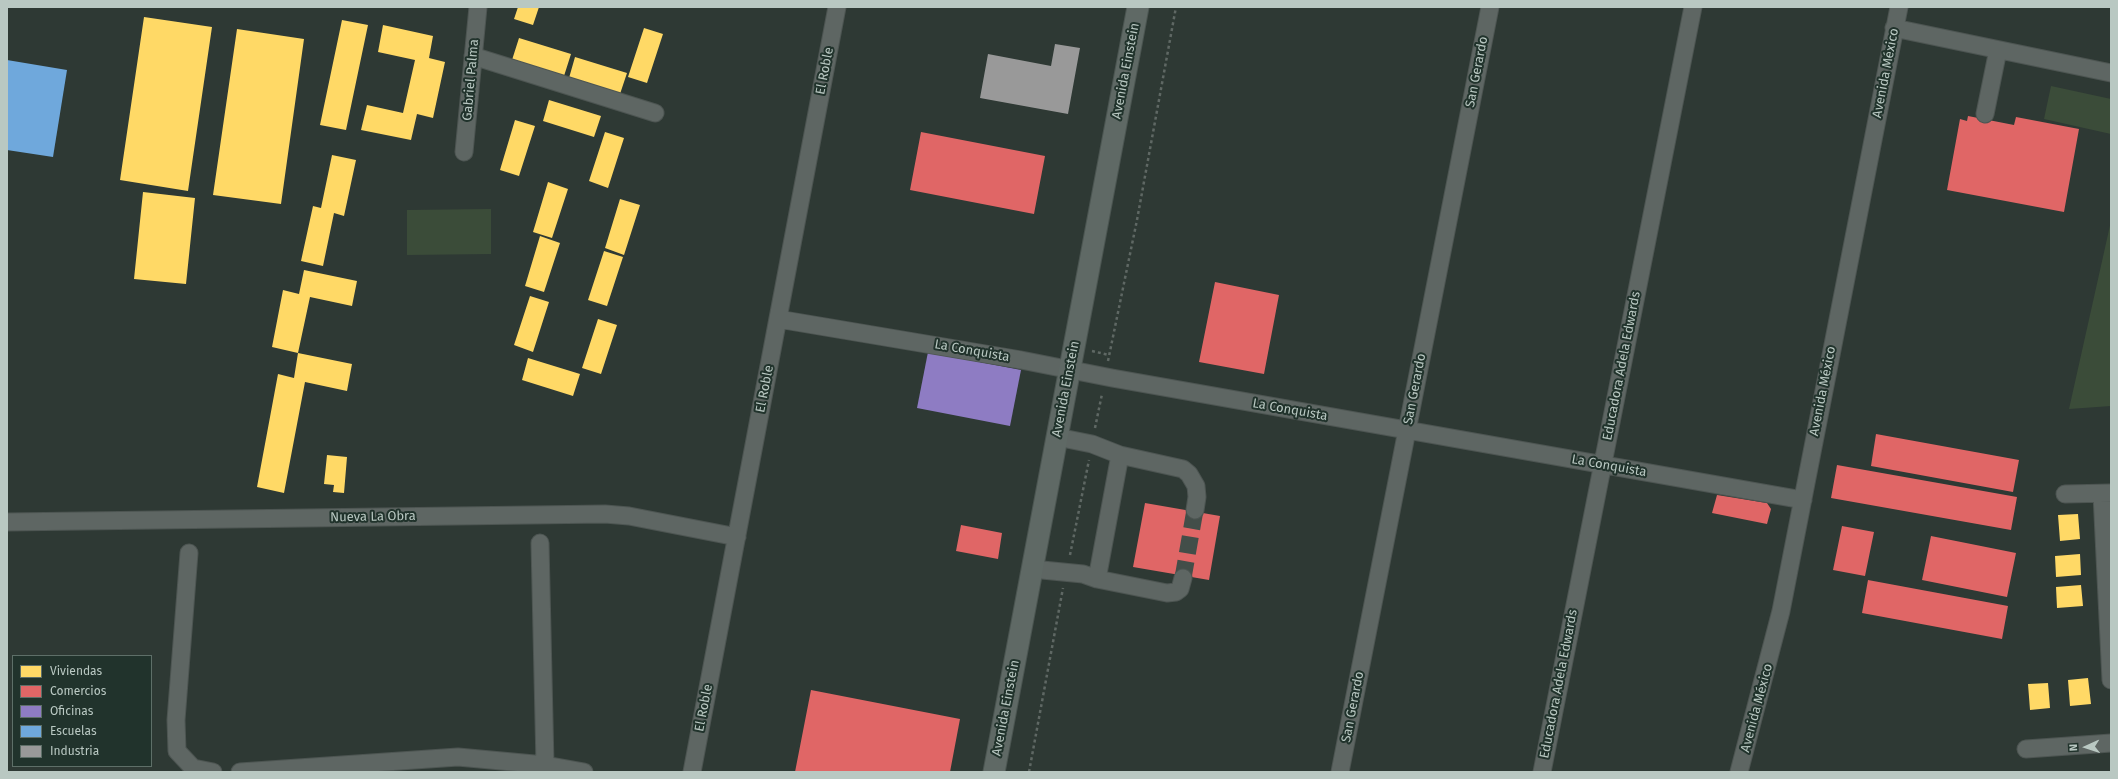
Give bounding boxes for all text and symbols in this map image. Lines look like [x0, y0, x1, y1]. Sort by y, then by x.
street label: Avenida Einstein [1109, 22, 1143, 120]
street label: Avenida México [1870, 27, 1902, 119]
street label: San Gerardo [1462, 35, 1492, 109]
street label: Gabriel Palma [460, 39, 482, 121]
street label: El Roble [813, 46, 837, 96]
street label: Educadora Adela Edwards [1600, 290, 1644, 442]
street label: La Conquista [933, 337, 1011, 365]
street label: Avenida Einstein [1049, 340, 1083, 438]
street label: Avenida México [1807, 345, 1839, 437]
street label: San Gerardo [1400, 352, 1430, 426]
street label: El Roble [753, 364, 777, 414]
street label: La Conquista [1251, 396, 1329, 424]
street label: La Conquista [1570, 452, 1648, 480]
street label: Nueva La Obra [330, 508, 416, 526]
street label: Educadora Adela Edwards [1537, 608, 1581, 760]
legend [12, 655, 152, 767]
street label: Avenida Einstein [989, 659, 1023, 757]
street label: Avenida México [1738, 662, 1776, 754]
text: Viviendas [50, 664, 102, 678]
street label: San Gerardo [1338, 670, 1368, 744]
street label: El Roble [692, 683, 716, 733]
text: Comercios [50, 684, 106, 698]
text: Oficinas [50, 704, 93, 718]
text: Escuelas [50, 724, 97, 738]
north arrow [2066, 727, 2106, 767]
text: Industria [50, 744, 99, 758]
text: N [2067, 744, 2080, 752]

